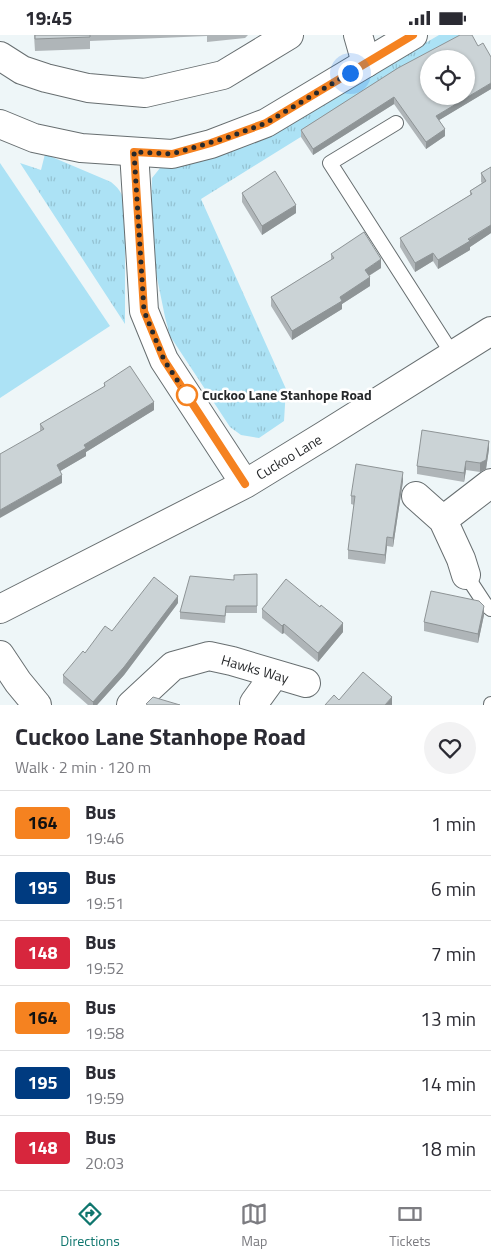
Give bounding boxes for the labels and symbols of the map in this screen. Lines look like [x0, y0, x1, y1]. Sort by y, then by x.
your location [338, 61, 363, 86]
marker: Cuckoo Lane Stanhope Road [176, 384, 198, 406]
place label: Cuckoo Lane Stanhope Road [202, 384, 372, 405]
street label: Cuckoo Lane [252, 429, 326, 485]
street label: Hawks Way [219, 649, 292, 688]

